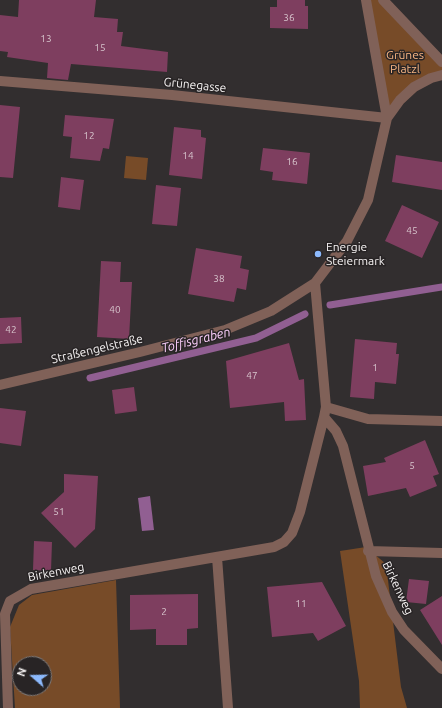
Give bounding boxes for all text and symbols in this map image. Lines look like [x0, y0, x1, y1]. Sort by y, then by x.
house number: 36 [283, 12, 295, 24]
house number: 13 [40, 33, 52, 45]
house number: 15 [94, 42, 106, 54]
park label: Grünes Platzl [386, 48, 424, 76]
street label: Grünegasse [163, 75, 227, 95]
house number: 12 [83, 130, 95, 142]
house number: 14 [182, 150, 194, 162]
house number: 16 [286, 156, 298, 168]
house number: 45 [406, 225, 418, 237]
place label: Energie Steiermark [326, 240, 385, 268]
marker: Energie Steiermark [313, 249, 323, 259]
house number: 38 [213, 273, 225, 285]
house number: 40 [109, 304, 121, 316]
house number: 42 [5, 324, 17, 336]
water label: Toffisgraben [160, 324, 232, 356]
street label: Straßengelstraße [50, 331, 144, 367]
house number: 1 [372, 362, 378, 374]
house number: 47 [246, 370, 258, 382]
house number: 5 [409, 460, 415, 472]
house number: 51 [53, 506, 65, 518]
street label: Birkenweg [27, 559, 85, 585]
street label: Birkenweg [379, 559, 417, 617]
house number: 11 [295, 598, 307, 610]
house number: 2 [161, 606, 167, 618]
north arrow [12, 656, 52, 696]
text: N [15, 666, 29, 678]

